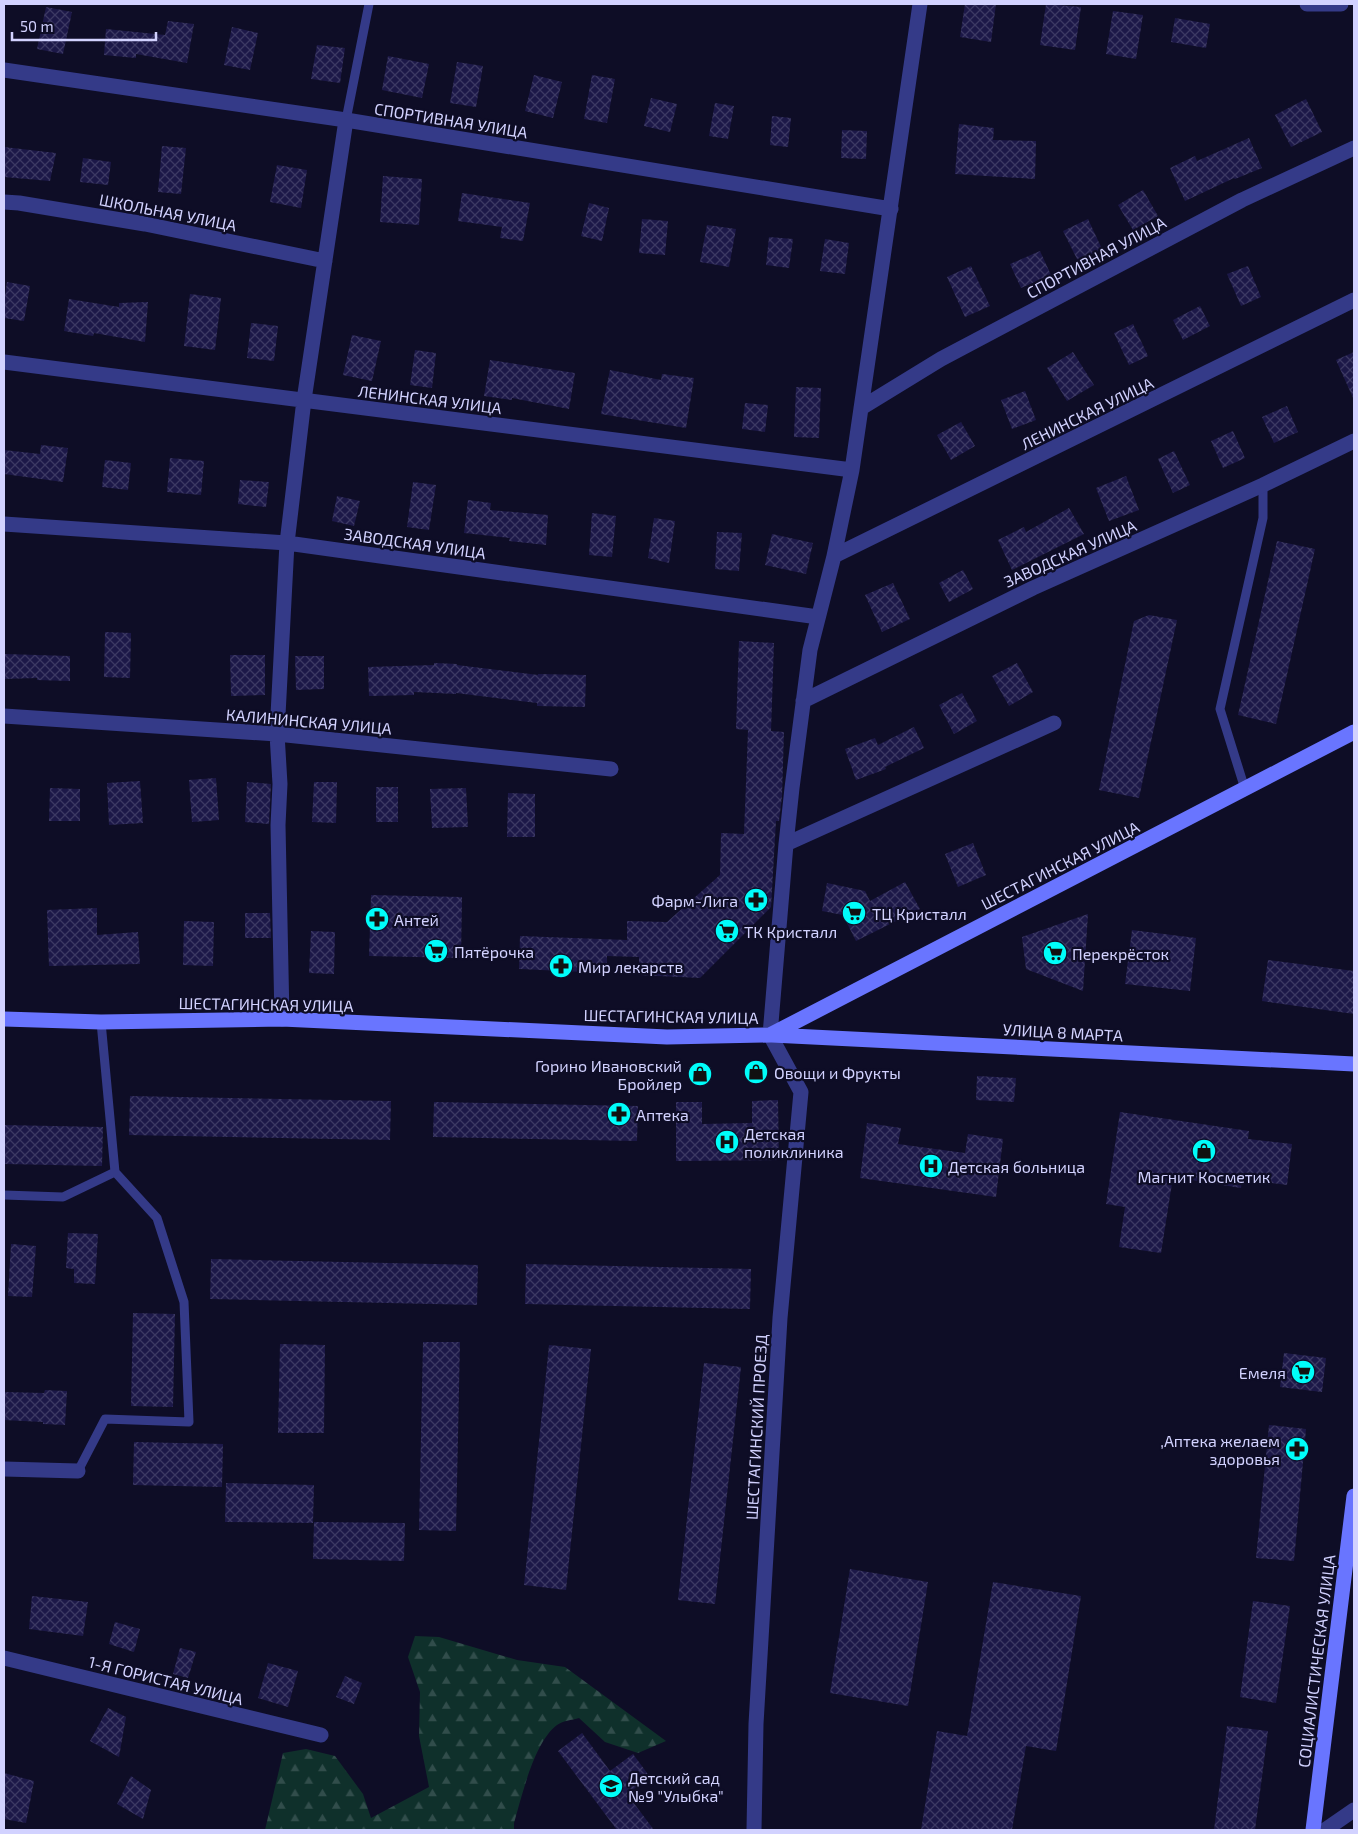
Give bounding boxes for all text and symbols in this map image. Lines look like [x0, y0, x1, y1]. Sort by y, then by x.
scale bar [12, 10, 156, 42]
text: 50 m [20, 17, 54, 35]
street label: СПОРТИВНАЯ УЛИЦА [373, 98, 529, 142]
street label: ШКОЛЬНАЯ УЛИЦА [98, 189, 238, 235]
street label: СПОРТИВНАЯ УЛИЦА [1023, 212, 1169, 302]
street label: ЛЕНИНСКАЯ УЛИЦА [1018, 373, 1156, 453]
street label: ЛЕНИНСКАЯ УЛИЦА [357, 381, 503, 417]
street label: ЗАВОДСКАЯ УЛИЦА [1001, 515, 1139, 591]
street label: ЗАВОДСКАЯ УЛИЦА [343, 524, 487, 562]
street label: КАЛИНИНСКАЯ УЛИЦА [225, 704, 393, 738]
street label: ШЕСТАГИНСКАЯ УЛИЦА [978, 817, 1142, 913]
pharmacy icon: Фарм-Лига [743, 887, 769, 913]
place label: Фарм-Лига [652, 891, 738, 910]
supermarket icon: ТЦ Кристалл [841, 900, 867, 926]
place label: ТЦ Кристалл [872, 904, 967, 923]
pharmacy icon: Антей [364, 906, 390, 932]
place label: Антей [394, 910, 439, 929]
supermarket icon: ТК Кристалл [714, 918, 740, 944]
place label: ТК Кристалл [744, 922, 837, 941]
supermarket icon: Пятёрочка [423, 938, 449, 964]
supermarket icon: Перекрёсток [1042, 940, 1068, 966]
place label: Пятёрочка [454, 942, 534, 961]
place label: Перекрёсток [1072, 944, 1170, 963]
pharmacy icon: Мир лекарств [548, 953, 574, 979]
place label: Мир лекарств [578, 957, 683, 976]
street label: ШЕСТАГИНСКАЯ УЛИЦА [178, 993, 354, 1015]
street label: ШЕСТАГИНСКАЯ УЛИЦА [583, 1005, 759, 1027]
street label: УЛИЦА 8 МАРТА [1002, 1019, 1124, 1045]
place label: Горино Ивановский Бройлер [535, 1056, 682, 1093]
shop icon: Овощи и Фрукты [743, 1059, 769, 1085]
shop icon: Горино Ивановский Бройлер [687, 1061, 713, 1087]
place label: Овощи и Фрукты [774, 1063, 901, 1083]
pharmacy icon: Аптека [606, 1101, 632, 1127]
place label: Аптека [636, 1105, 689, 1124]
place label: Детская поликлиника [744, 1124, 844, 1161]
hospital icon: Детская поликлиника [714, 1129, 740, 1155]
shop icon: Магнит Косметик [1191, 1138, 1217, 1164]
hospital icon: Детская больница [918, 1153, 944, 1179]
place label: Детская больница [948, 1157, 1085, 1176]
place label: Магнит Косметик [1138, 1167, 1271, 1186]
street label: ШЕСТАГИНСКИЙ ПРОЕЗД [742, 1334, 770, 1520]
supermarket icon: Емеля [1290, 1359, 1316, 1385]
place label: Емеля [1239, 1363, 1286, 1382]
place label: ,Аптека желаем здоровья [1160, 1431, 1280, 1468]
pharmacy icon: ,Аптека желаем здоровья [1284, 1436, 1310, 1462]
street label: СОЦИАЛИСТИЧЕСКАЯ УЛИЦА [1294, 1553, 1338, 1769]
street label: 1-Я ГОРИСТАЯ УЛИЦА [87, 1652, 245, 1708]
place label: Детский сад №9 "Улыбка" [628, 1768, 724, 1805]
school or university icon: Детский сад №9 "Улыбка" [598, 1773, 624, 1799]

